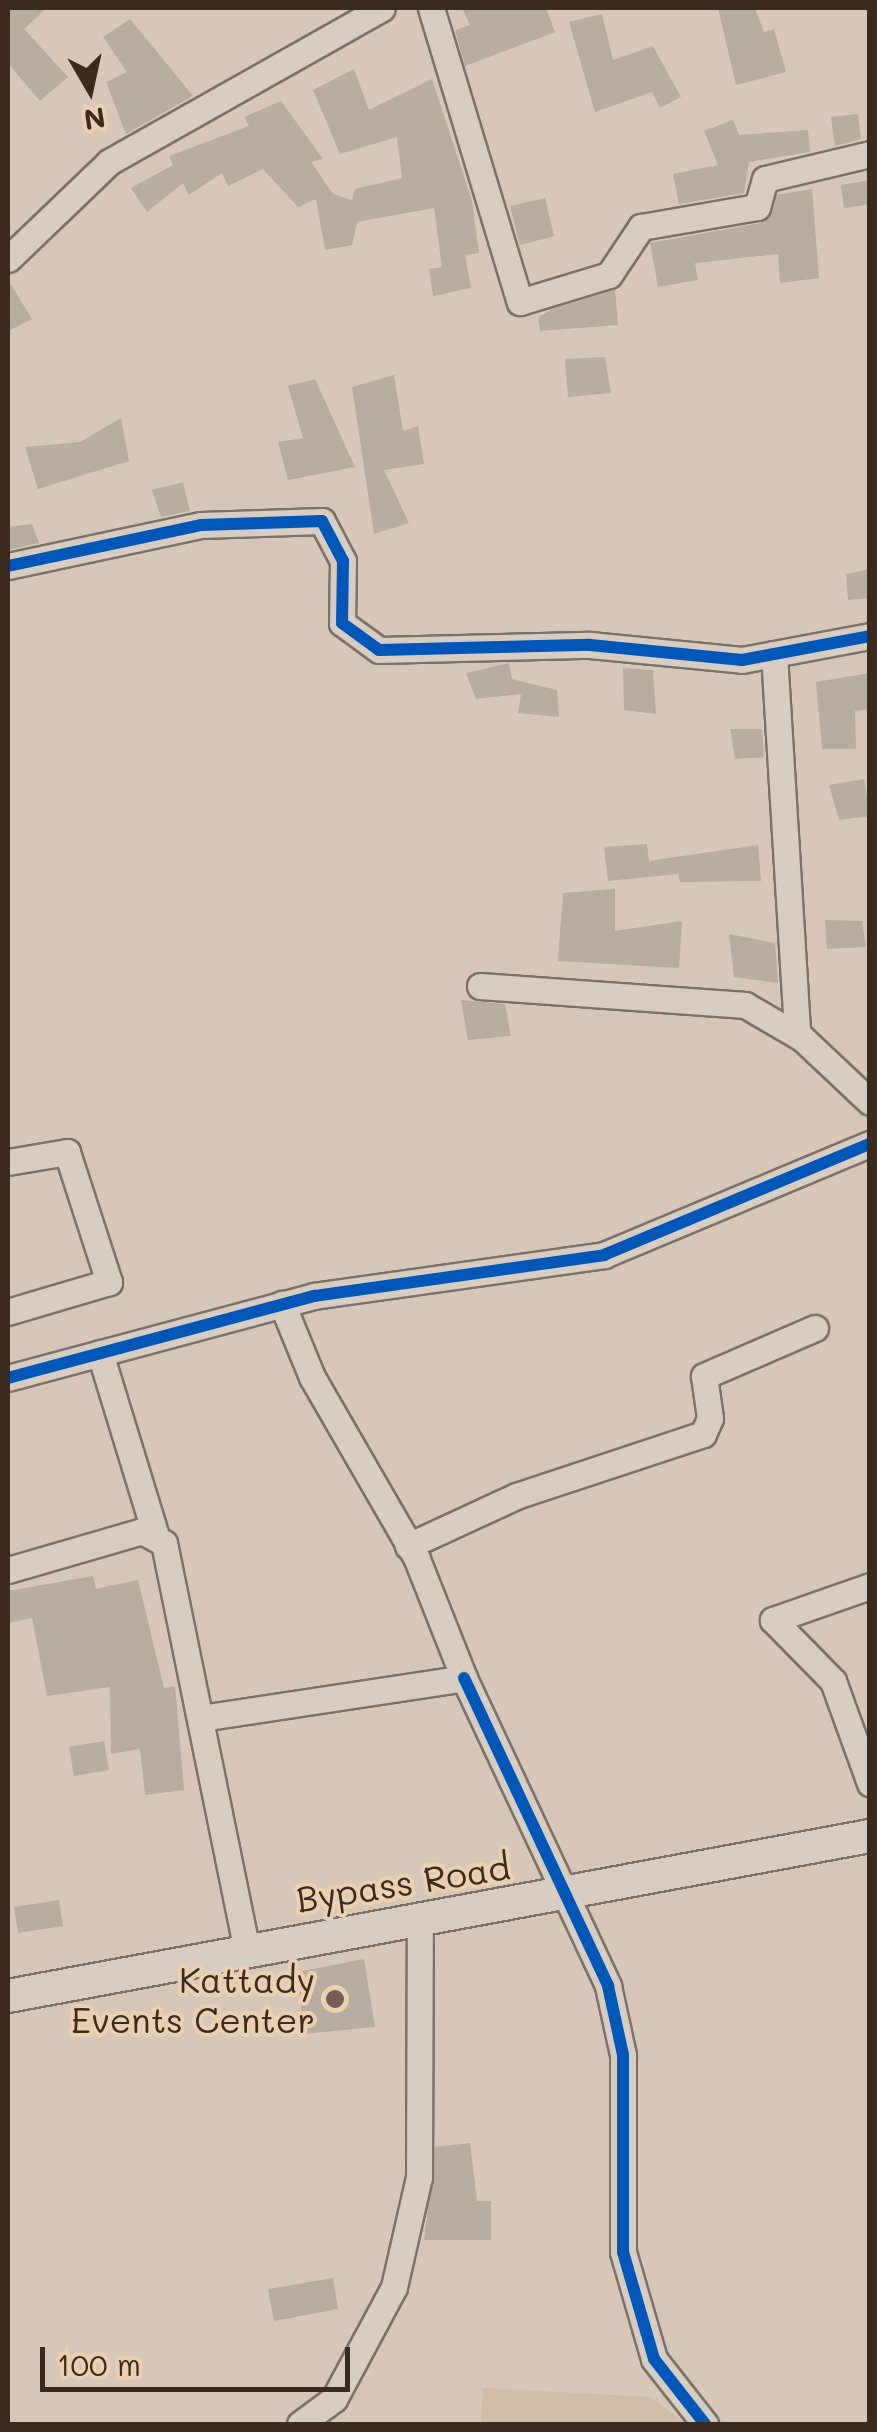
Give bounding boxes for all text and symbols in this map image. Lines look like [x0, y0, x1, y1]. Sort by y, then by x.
north arrow [40, 40, 140, 140]
text: N [81, 100, 108, 139]
street label: Bypass Road [293, 1844, 513, 1920]
place label: Kattady Events Center [71, 1958, 315, 2040]
marker: Kattady Events Center [324, 1988, 346, 2010]
scale bar [45, 2327, 355, 2389]
text: 100 m [57, 2344, 141, 2384]

